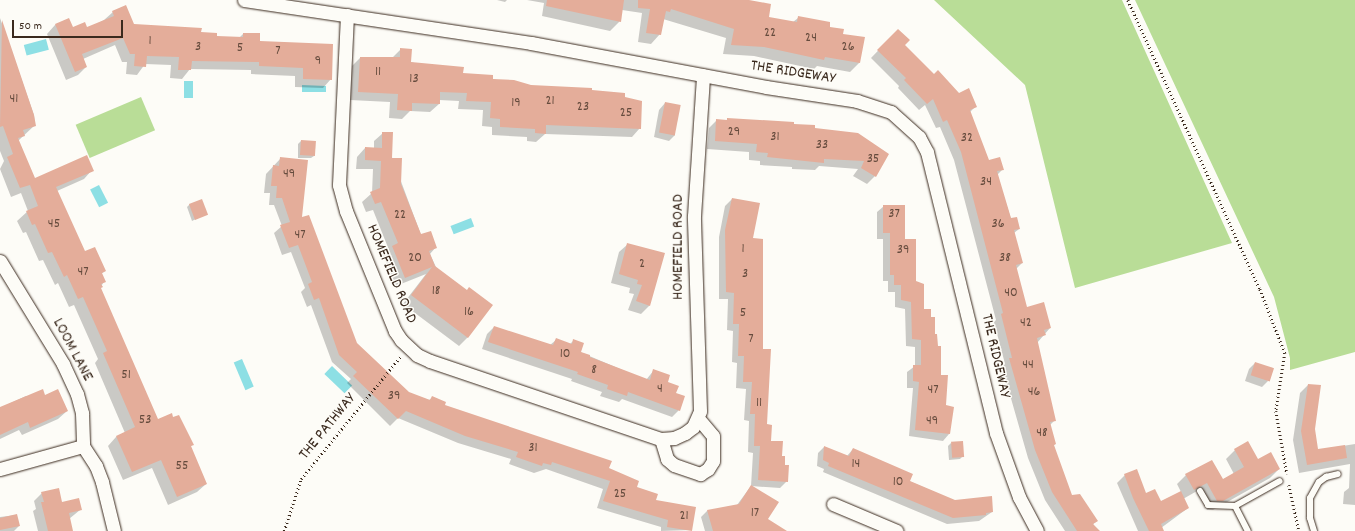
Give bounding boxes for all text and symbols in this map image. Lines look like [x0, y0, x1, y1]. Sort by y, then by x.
scale bar [14, 12, 125, 38]
text: 50 m [19, 18, 42, 35]
house number: 22 [764, 25, 776, 41]
house number: 24 [805, 30, 817, 46]
house number: 1 [148, 33, 152, 49]
house number: 3 [195, 39, 201, 55]
house number: 26 [842, 39, 854, 55]
house number: 5 [237, 40, 243, 56]
house number: 7 [275, 43, 281, 59]
house number: 9 [315, 53, 321, 69]
street label: THE RIDGEWAY [749, 57, 837, 89]
house number: 11 [375, 64, 381, 80]
house number: 13 [409, 71, 419, 87]
house number: 41 [10, 91, 18, 107]
house number: 21 [545, 93, 555, 109]
house number: 19 [511, 95, 521, 111]
house number: 23 [577, 99, 589, 115]
house number: 25 [620, 105, 632, 121]
house number: 29 [728, 124, 740, 140]
house number: 31 [770, 129, 780, 145]
house number: 32 [961, 130, 973, 146]
house number: 33 [816, 137, 828, 153]
house number: 35 [867, 151, 879, 167]
house number: 49 [283, 166, 295, 182]
house number: 34 [980, 174, 992, 190]
street label: HOMEFIELD ROAD [669, 194, 689, 300]
house number: 37 [888, 206, 900, 222]
house number: 22 [394, 207, 406, 223]
house number: 45 [48, 216, 60, 232]
house number: 36 [991, 216, 1005, 232]
street label: HOMEFIELD ROAD [361, 222, 421, 326]
house number: 47 [294, 227, 306, 243]
house number: 1 [741, 241, 745, 257]
house number: 39 [897, 242, 909, 258]
house number: 20 [408, 250, 422, 266]
house number: 38 [999, 250, 1011, 266]
house number: 2 [639, 256, 645, 272]
house number: 47 [77, 264, 89, 280]
house number: 3 [742, 266, 748, 282]
house number: 18 [432, 283, 440, 299]
house number: 40 [1004, 285, 1018, 301]
house number: 16 [464, 304, 474, 320]
house number: 5 [740, 305, 746, 321]
street label: THE RIDGEWAY [976, 312, 1014, 400]
street label: LOOM LANE [47, 315, 97, 385]
house number: 42 [1020, 315, 1032, 331]
house number: 7 [748, 331, 754, 347]
house number: 10 [560, 346, 570, 362]
house number: 44 [1022, 357, 1034, 373]
house number: 8 [591, 362, 597, 378]
house number: 51 [121, 367, 131, 383]
house number: 4 [657, 381, 663, 397]
house number: 47 [927, 382, 939, 398]
house number: 46 [1028, 384, 1040, 400]
house number: 39 [388, 388, 400, 404]
street label: THE PATHWAY [295, 390, 361, 464]
house number: 11 [756, 395, 762, 411]
house number: 53 [139, 412, 151, 428]
house number: 49 [926, 413, 938, 429]
house number: 48 [1036, 425, 1048, 441]
house number: 31 [528, 440, 538, 456]
house number: 14 [852, 456, 860, 472]
house number: 55 [176, 458, 188, 474]
house number: 10 [893, 474, 903, 490]
house number: 25 [614, 486, 626, 502]
house number: 17 [751, 505, 759, 521]
house number: 21 [679, 508, 689, 524]

